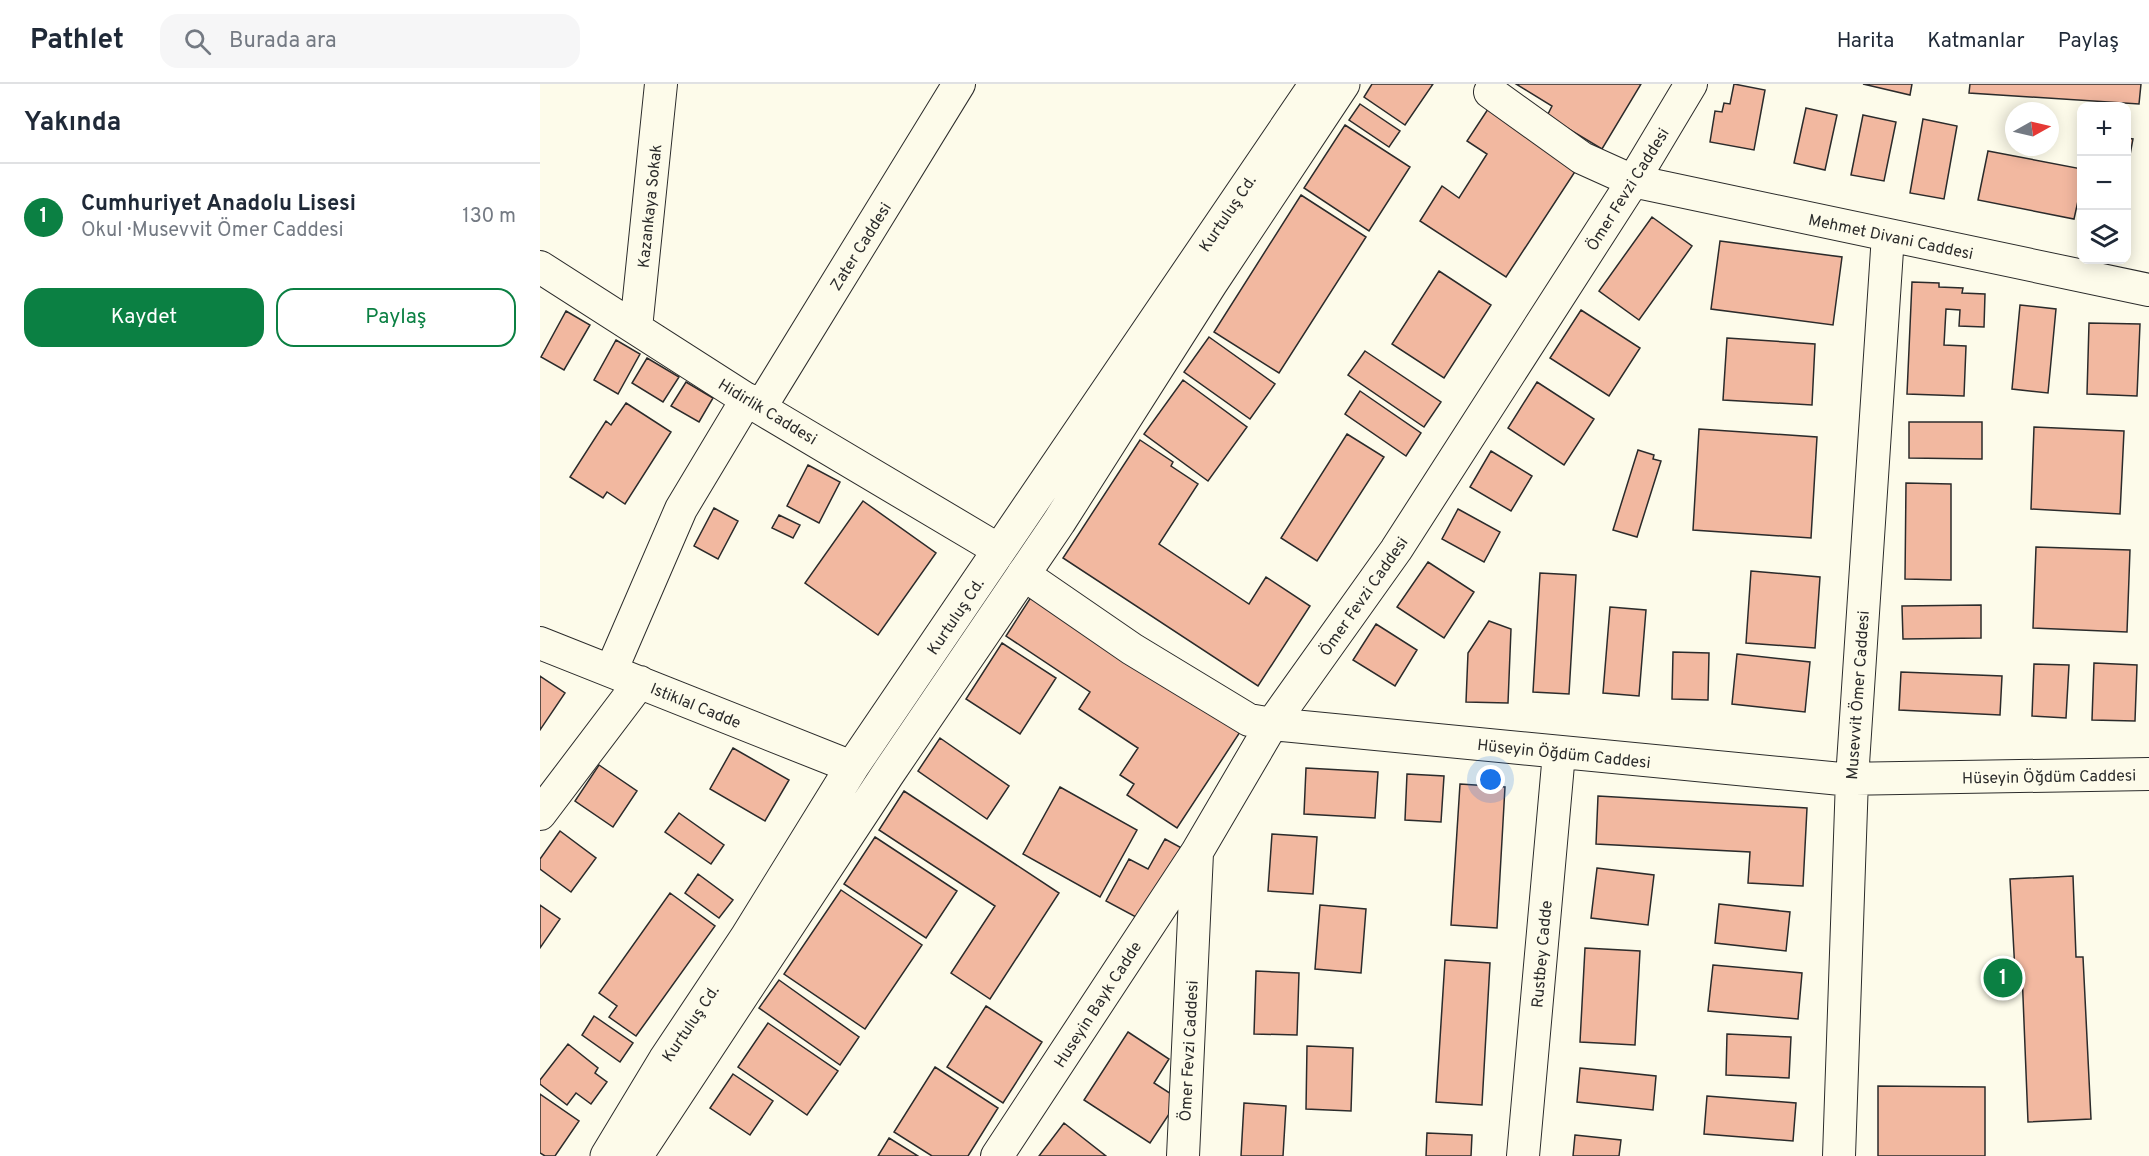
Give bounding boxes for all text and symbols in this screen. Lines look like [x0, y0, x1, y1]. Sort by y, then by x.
search box [160, 14, 580, 68]
text: Pathlet [30, 23, 124, 59]
icon: search [181, 25, 214, 58]
text: Burada ara [229, 28, 337, 55]
text: Harita [1837, 28, 1894, 55]
text: Katmanlar [1927, 28, 2025, 55]
text: Paylaş [2058, 28, 2119, 55]
north arrow [2005, 102, 2059, 156]
map controls [2077, 102, 2131, 264]
button: + [2077, 102, 2131, 156]
text: Yakında [24, 107, 121, 140]
street label: Ömer Fevzi Caddesi [1581, 124, 1675, 255]
street label: Kazankaya Sokak [635, 143, 667, 269]
button: − [2077, 156, 2131, 210]
street label: Kurtuluş Cd. [1196, 172, 1262, 256]
text: Cumhuriyet Anadolu Lisesi [81, 191, 356, 218]
street label: Zater Caddesi [827, 199, 897, 295]
text: 1 [40, 204, 48, 230]
text: 130 m [462, 204, 516, 230]
button: layers [2077, 210, 2131, 264]
street label: Mehmet Divani Caddesi [1806, 211, 1975, 265]
text: Okul · Musevvit Ömer Caddesi [81, 218, 344, 244]
button: Kaydet [24, 288, 264, 347]
button: Paylaş [276, 288, 516, 347]
street label: Hidirlik Caddesi [714, 375, 820, 450]
street label: Ömer Fevzi Caddesi [1314, 532, 1413, 661]
street label: Kurtuluş Cd. [924, 575, 990, 659]
street label: Musevvit Ömer Caddesi [1841, 610, 1875, 780]
street label: Istiklal Cadde [647, 680, 744, 734]
street label: Hüseyin Öğdüm Caddesi [1476, 734, 1652, 774]
street label: Hüseyin Öğdüm Caddesi [1962, 764, 2136, 790]
your location [1476, 765, 1505, 794]
street label: Rustbey Cadde [1528, 900, 1558, 1009]
street label: Huseyin Bayk Cadde [1050, 938, 1147, 1072]
pin: 1 [1984, 956, 2022, 1000]
street label: Ömer Fevzi Caddesi [1174, 980, 1204, 1122]
street label: Kurtuluş Cd. [659, 982, 725, 1066]

